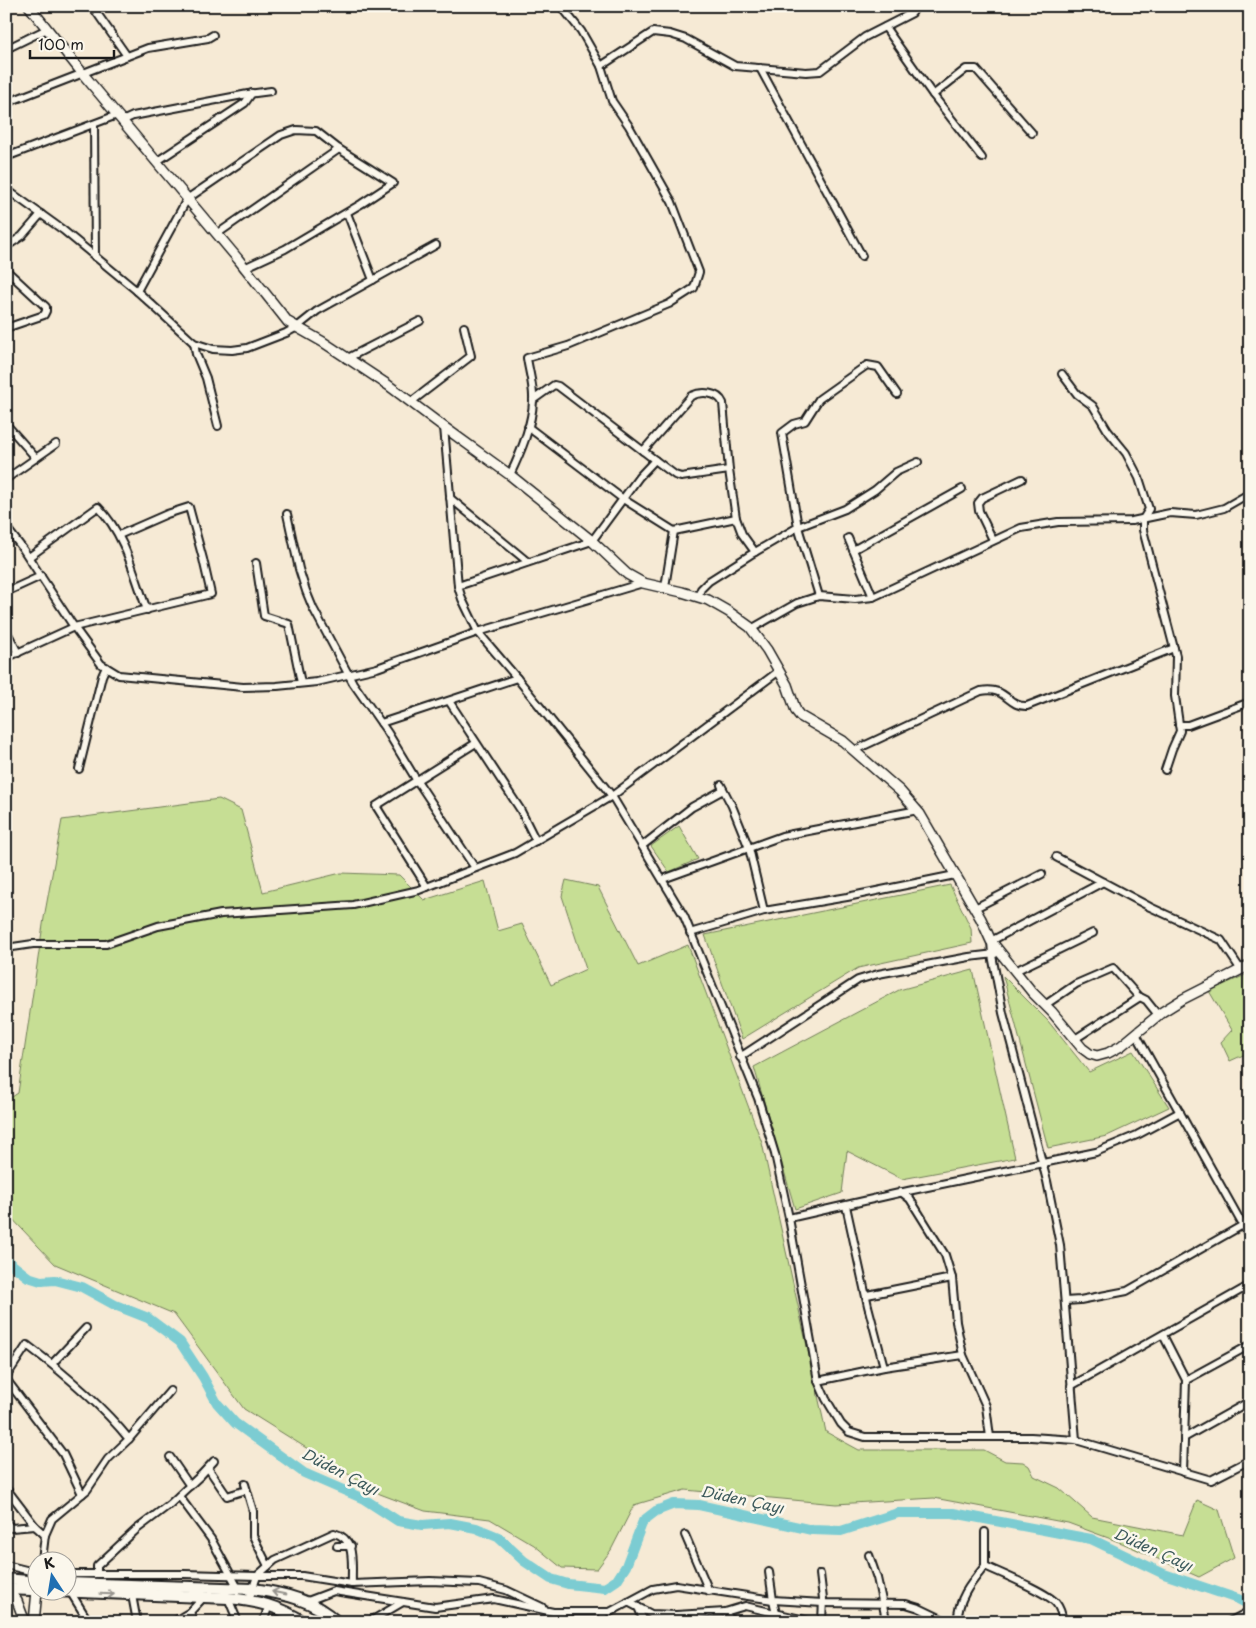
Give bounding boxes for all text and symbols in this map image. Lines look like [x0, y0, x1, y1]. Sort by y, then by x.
scale bar [30, 28, 114, 60]
text: 100 m [38, 32, 84, 55]
water label: Düden Çayı [298, 1441, 384, 1500]
water label: Düden Çayı [699, 1479, 787, 1519]
water label: Düden Çayı [1110, 1521, 1198, 1577]
north arrow [28, 1550, 78, 1600]
text: K [42, 1551, 56, 1574]
one-way arrow [271, 1588, 287, 1597]
one-way arrow [99, 1590, 115, 1599]

